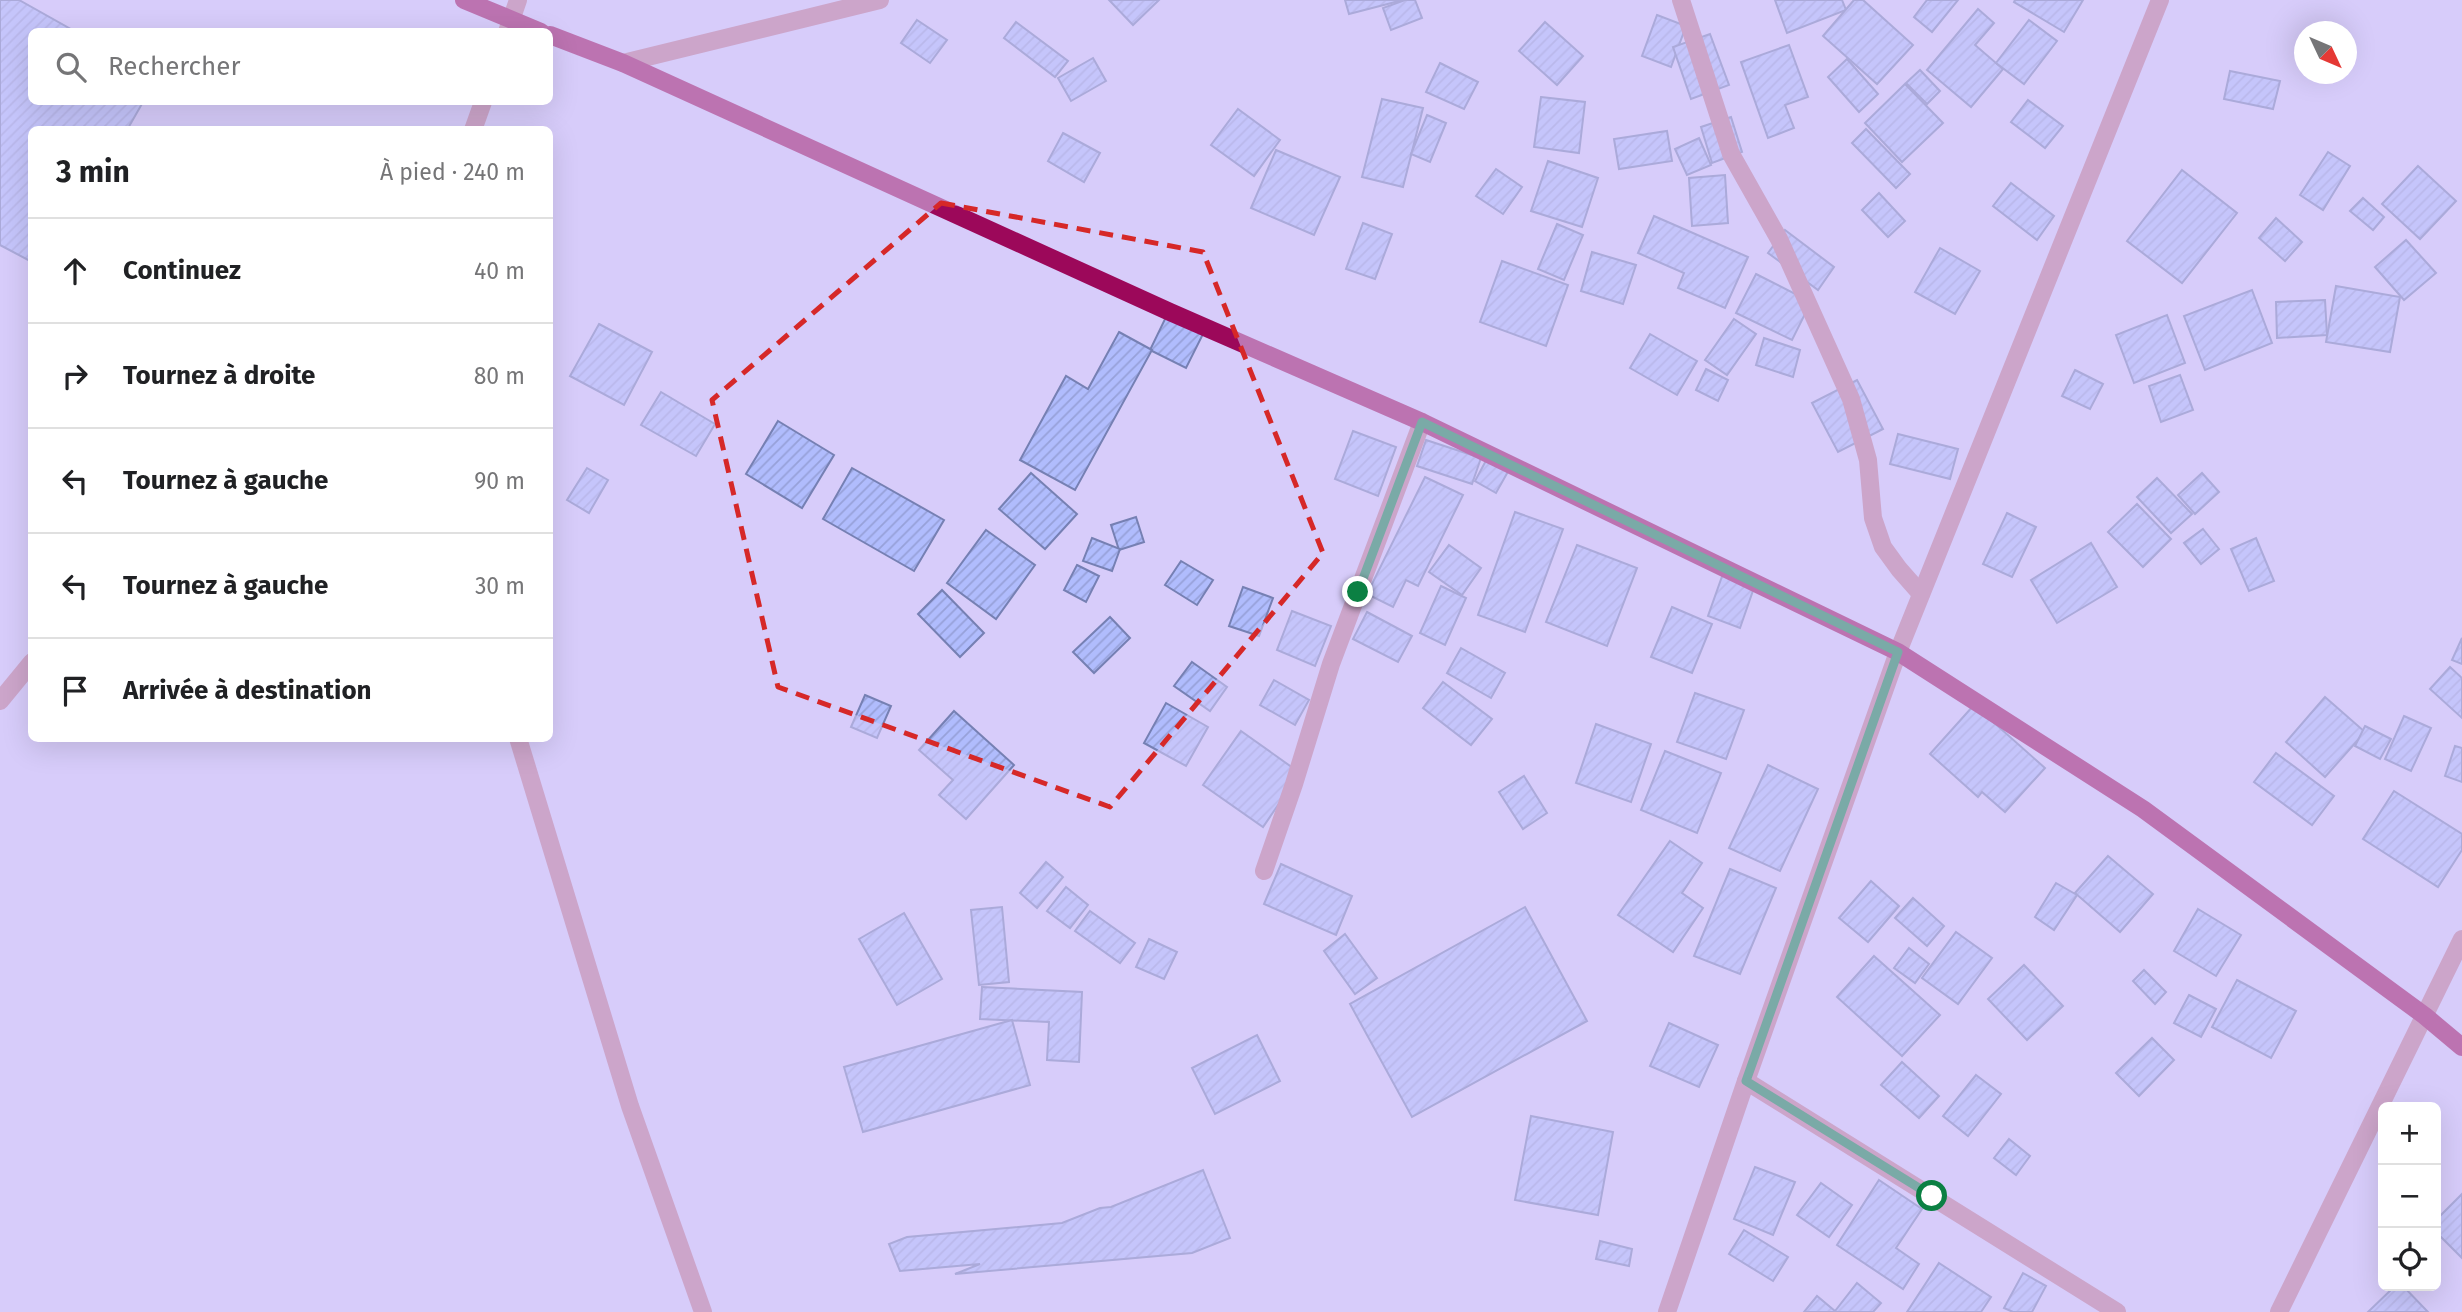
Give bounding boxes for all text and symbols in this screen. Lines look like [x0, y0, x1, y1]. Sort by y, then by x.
north arrow [2294, 21, 2357, 84]
search box [28, 28, 553, 105]
icon: search [52, 48, 90, 86]
text: Rechercher [108, 51, 240, 82]
text: 3 min [56, 154, 130, 190]
text: À pied · 240 m [380, 158, 525, 186]
icon: ahead [56, 252, 94, 290]
text: Continuez [123, 255, 241, 286]
text: 40 m [474, 257, 525, 285]
icon: right [56, 357, 94, 395]
text: Tournez à droite [123, 360, 315, 391]
text: 80 m [474, 362, 525, 390]
icon: left [56, 462, 94, 500]
text: Tournez à gauche [123, 465, 328, 496]
text: 90 m [474, 467, 525, 495]
icon: left [56, 567, 94, 605]
text: Tournez à gauche [123, 570, 328, 601]
text: 30 m [475, 572, 525, 600]
route end [1342, 576, 1373, 607]
icon: arrive [56, 672, 94, 710]
text: Arrivée à destination [123, 675, 372, 706]
map controls [2378, 1102, 2441, 1291]
button: + [2378, 1102, 2441, 1165]
button: − [2378, 1165, 2441, 1228]
route start [1916, 1180, 1947, 1211]
button: locate [2378, 1228, 2441, 1291]

